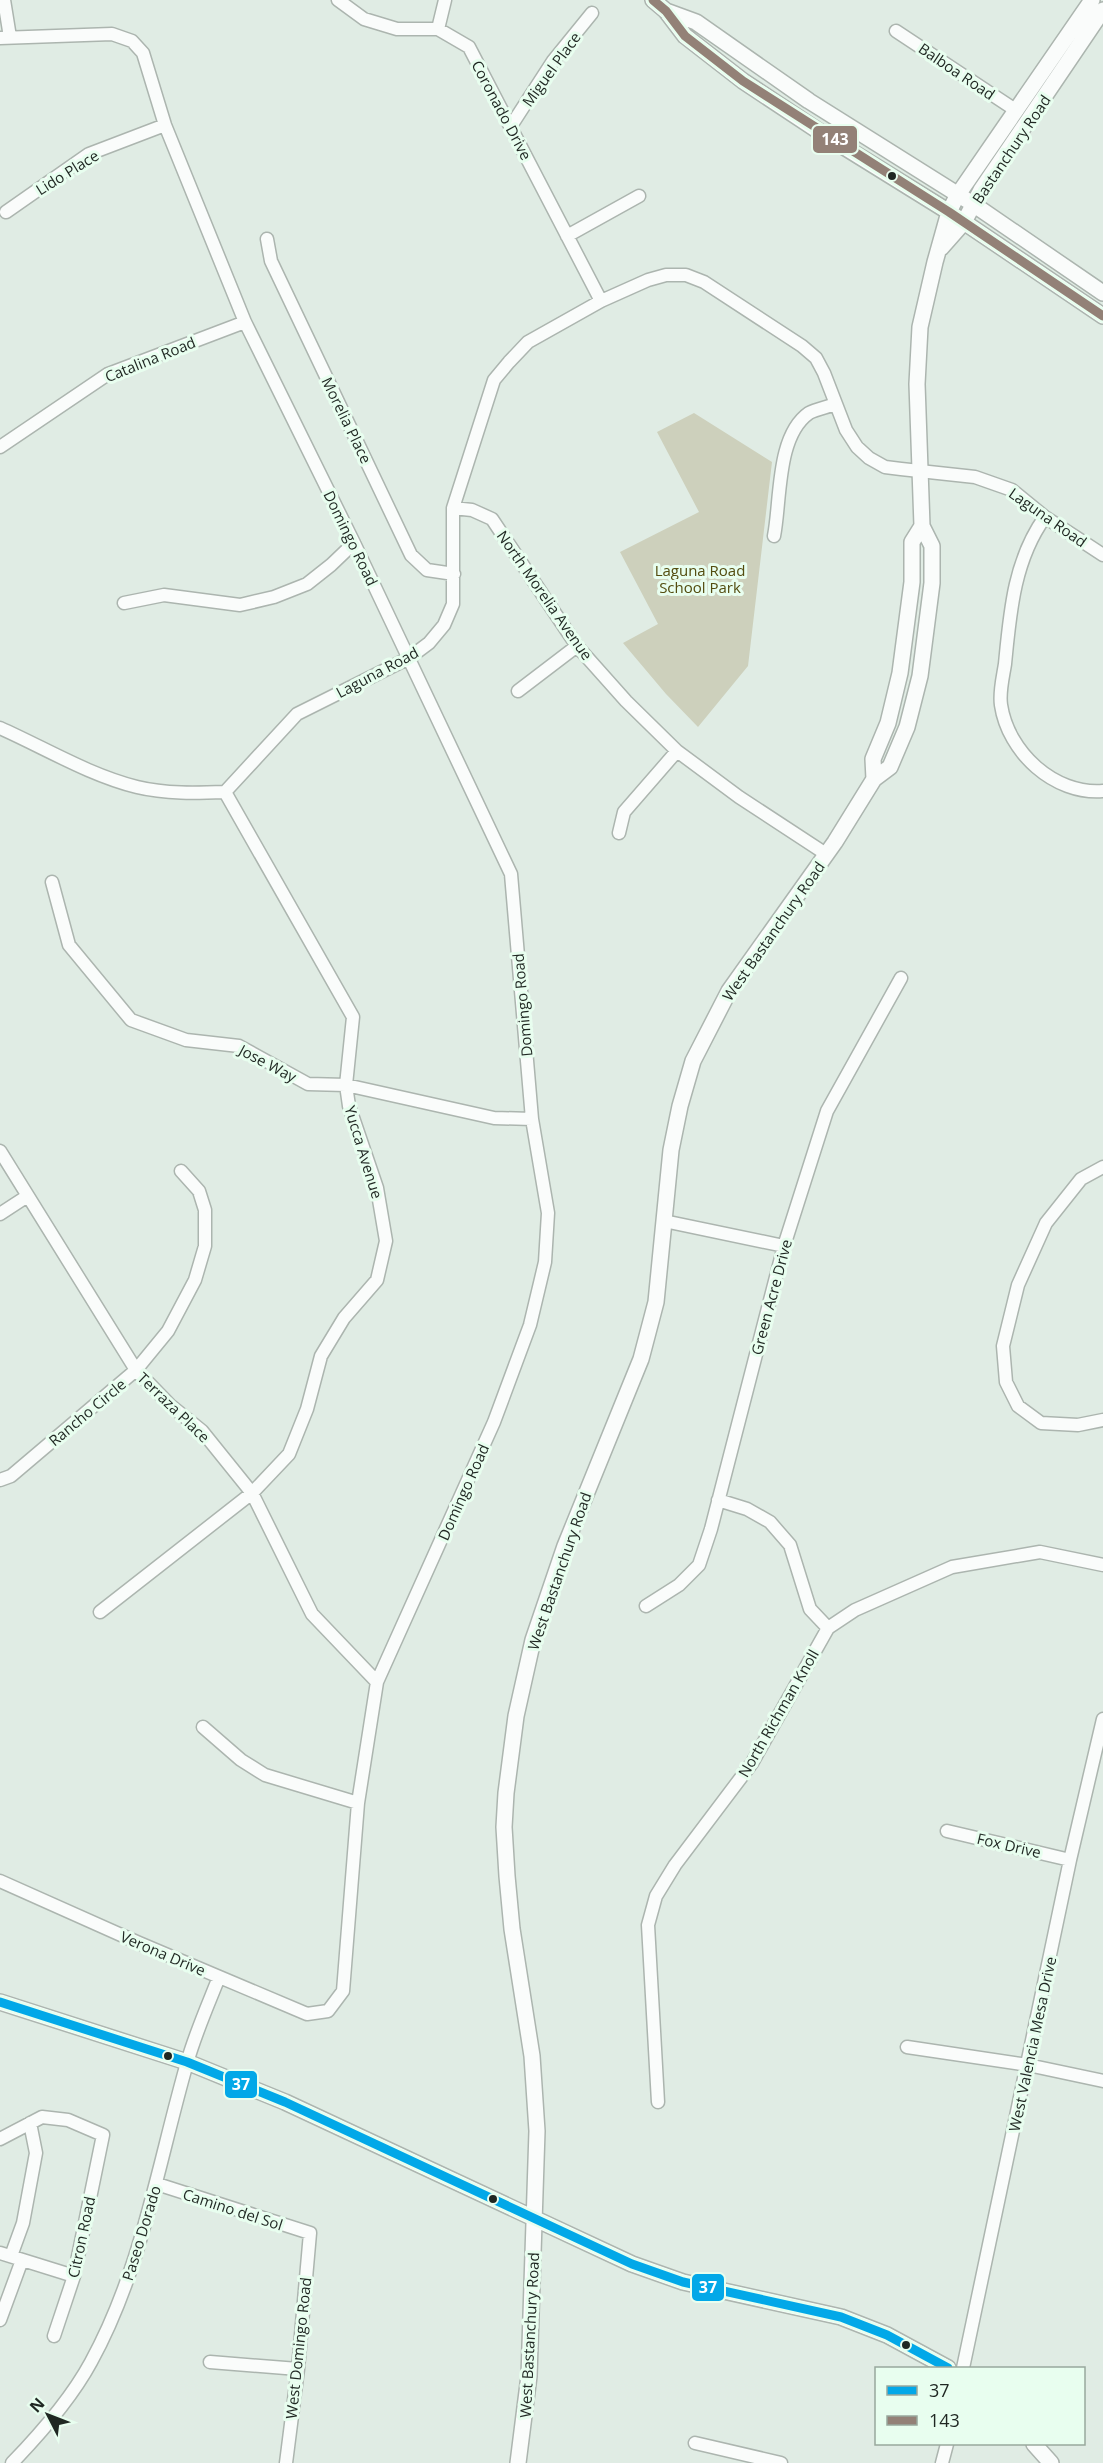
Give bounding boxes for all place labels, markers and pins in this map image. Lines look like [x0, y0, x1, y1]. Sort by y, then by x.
unlabelled marker [886, 170, 898, 182]
unlabelled marker [162, 2050, 174, 2062]
unlabelled marker [487, 2193, 499, 2205]
unlabelled marker [900, 2339, 912, 2351]

